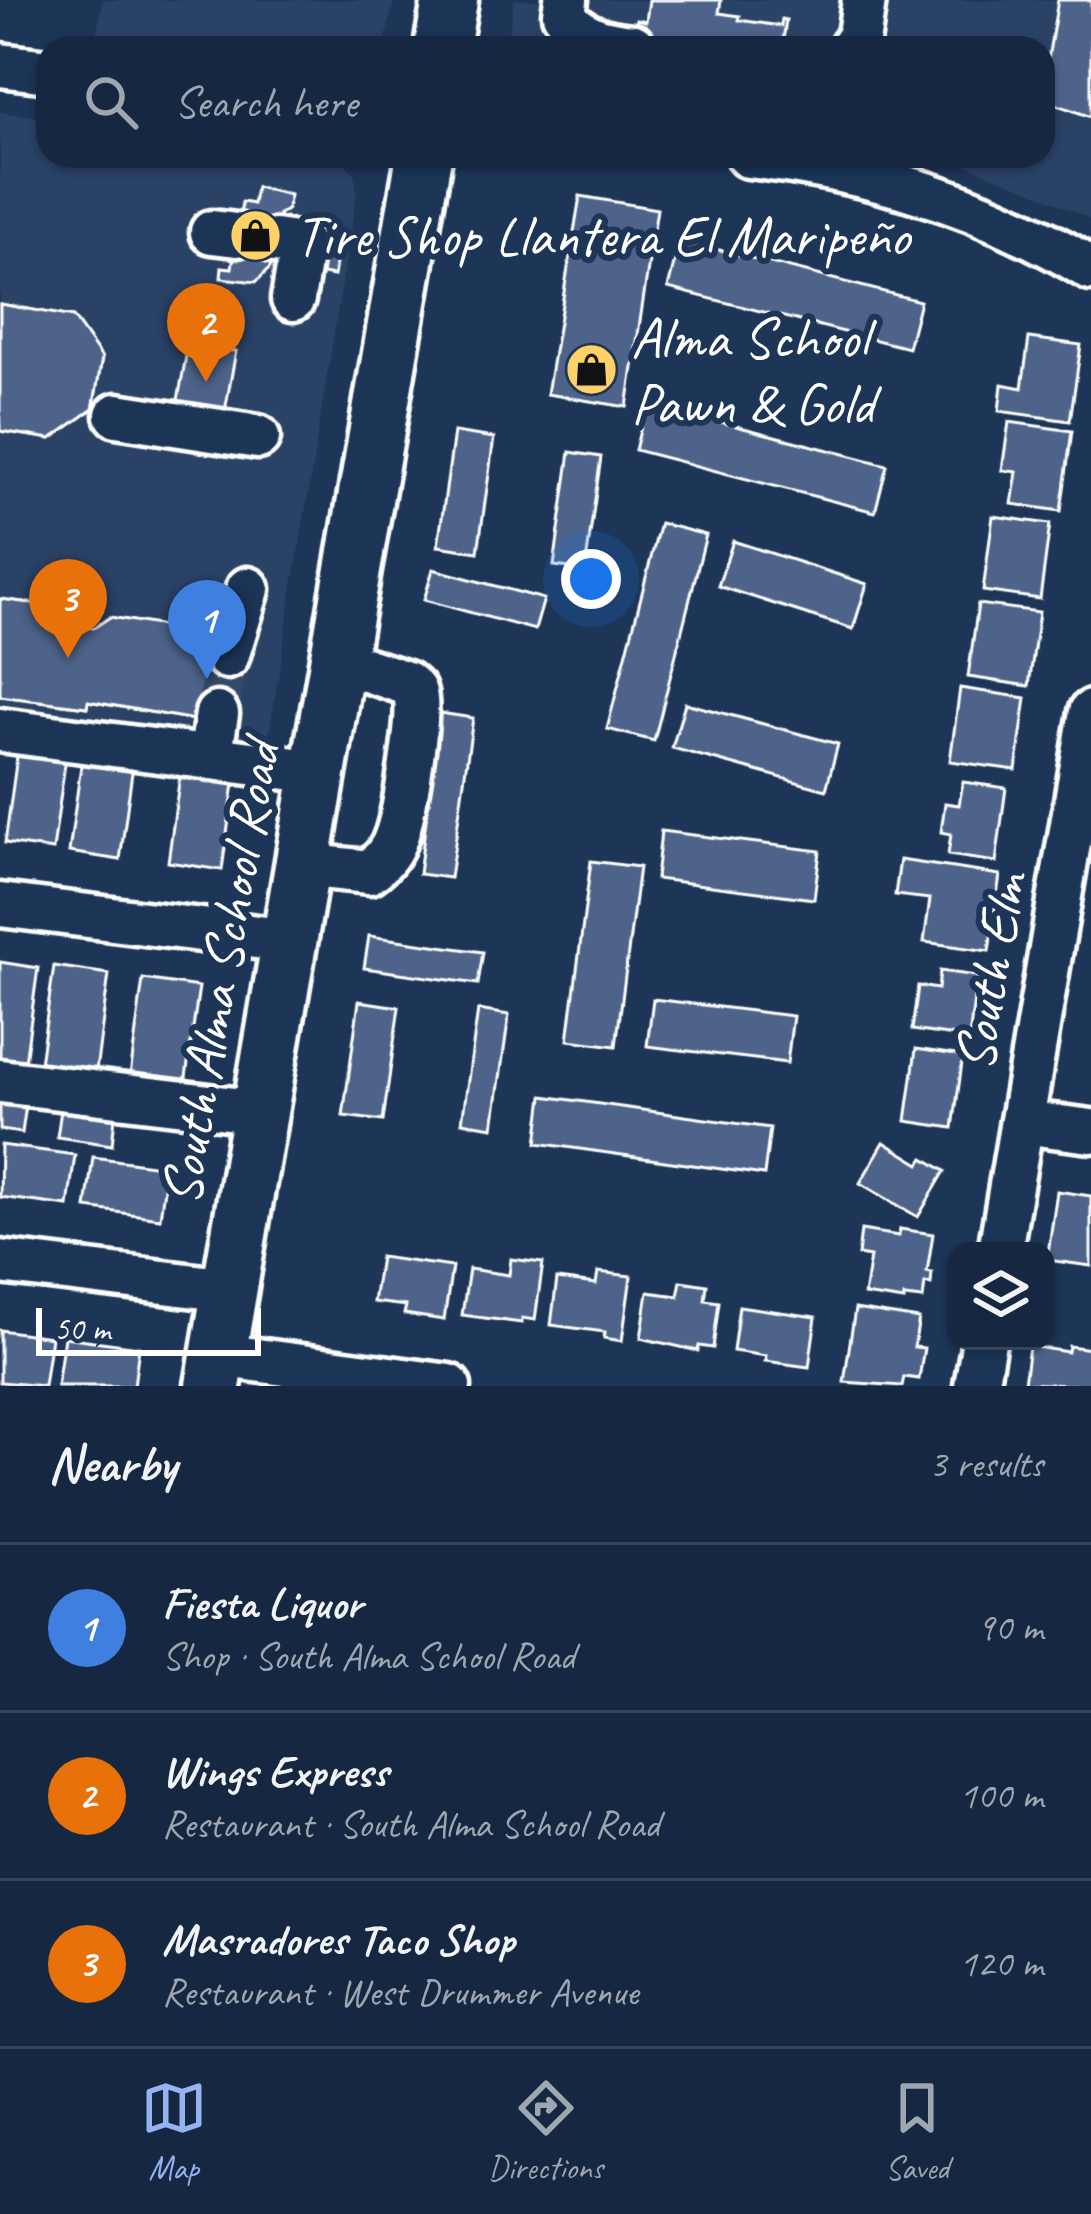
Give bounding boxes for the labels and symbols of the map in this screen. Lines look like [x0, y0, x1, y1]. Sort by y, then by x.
place label: Tire Shop Llantera El Maripeño [295, 200, 913, 272]
shop icon: Tire Shop Llantera El Maripeño [228, 207, 284, 263]
pin: 2 [167, 283, 245, 382]
place label: Alma School Pawn & Gold [631, 302, 883, 440]
shop icon: Alma School Pawn & Gold [564, 342, 620, 398]
your location [561, 549, 621, 609]
pin: 3 [29, 559, 107, 658]
pin: 1 [168, 580, 246, 679]
street label: South Alma School Road [144, 728, 298, 1210]
street label: South Elm [937, 863, 1044, 1076]
scale bar [36, 1302, 261, 1355]

